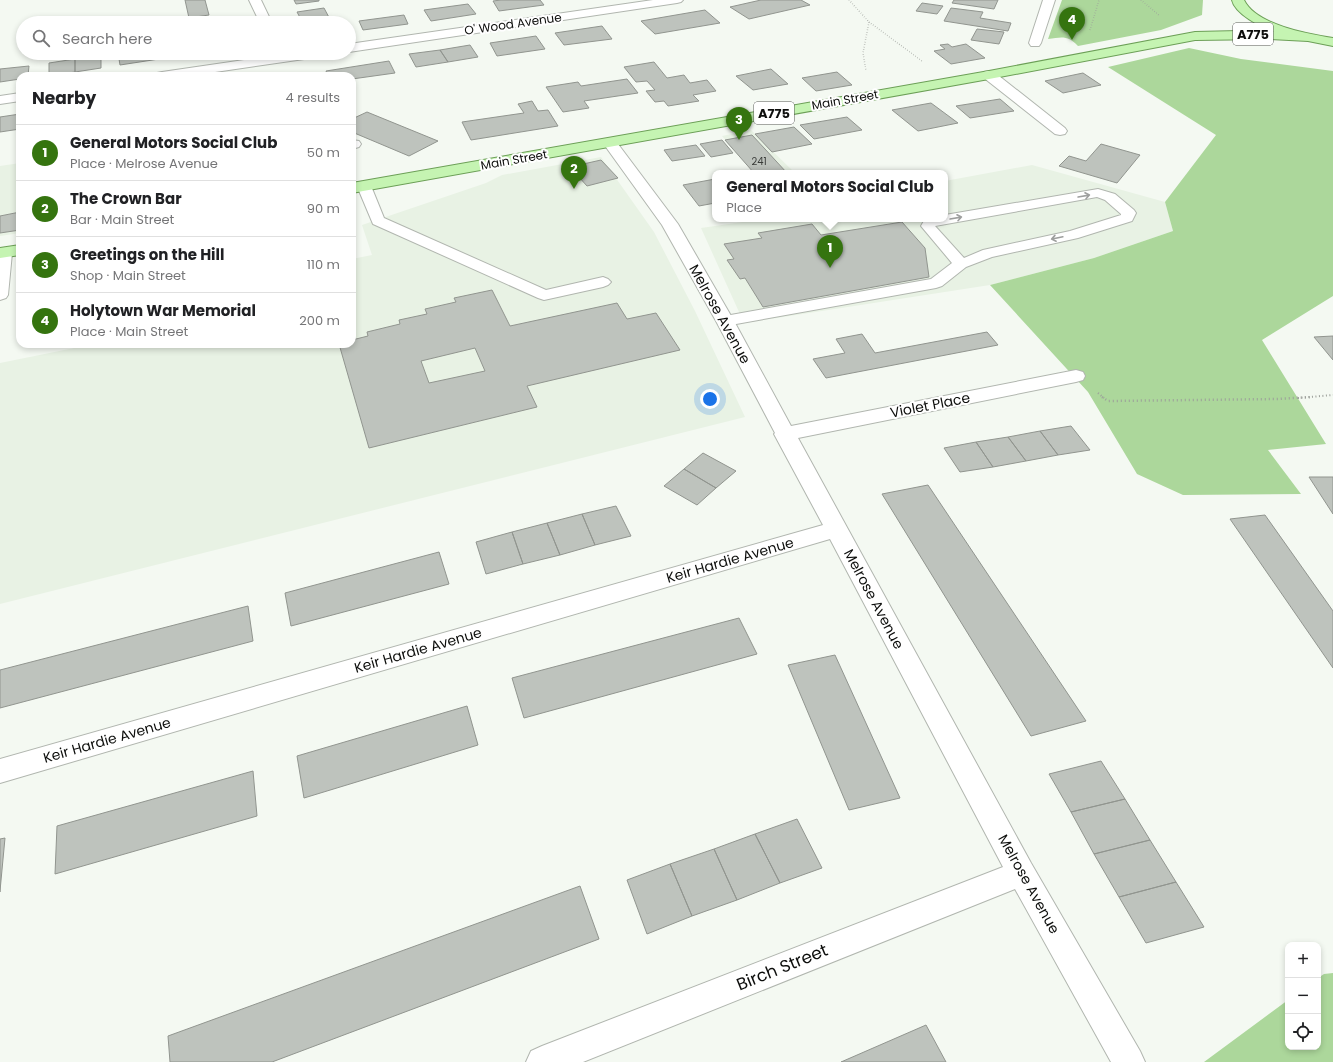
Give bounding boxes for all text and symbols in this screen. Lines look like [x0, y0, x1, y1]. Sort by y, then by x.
pin: 4 [1059, 7, 1085, 40]
street label: O' Wood Avenue [463, 8, 563, 39]
search box [16, 16, 356, 60]
road number: A775 [1233, 23, 1273, 45]
icon: search [30, 27, 52, 49]
text: Search here [62, 28, 152, 49]
street label: Main Street [810, 85, 880, 114]
text: Nearby [32, 86, 96, 110]
text: 4 results [286, 88, 340, 107]
road number: A775 [754, 102, 794, 124]
pin: 3 [726, 107, 752, 140]
text: General Motors Social Club [70, 132, 277, 153]
text: 1 [43, 143, 47, 162]
text: 50 m [307, 143, 340, 162]
street label: Main Street [479, 145, 549, 174]
text: Place · Melrose Avenue [70, 154, 218, 173]
house number: 241 [751, 154, 767, 169]
pin: 2 [561, 156, 587, 189]
popup [712, 170, 948, 222]
text: General Motors Social Club [726, 176, 934, 197]
text: The Crown Bar [70, 188, 182, 209]
one-way arrow [1077, 192, 1090, 200]
text: Place [726, 198, 762, 217]
text: 2 [41, 199, 49, 218]
text: 90 m [307, 199, 340, 218]
text: Bar · Main Street [70, 210, 174, 229]
one-way arrow [949, 214, 962, 222]
pin: 1 [817, 235, 843, 268]
one-way arrow [1050, 235, 1063, 243]
text: Greetings on the Hill [70, 244, 224, 265]
text: 3 [41, 255, 49, 274]
text: 110 m [307, 255, 340, 274]
street label: Melrose Avenue [684, 261, 756, 368]
text: Shop · Main Street [70, 266, 186, 285]
text: Holytown War Memorial [70, 300, 256, 321]
text: 4 [41, 311, 49, 330]
text: 200 m [299, 311, 340, 330]
text: Place · Main Street [70, 322, 188, 341]
street label: Violet Place [888, 387, 972, 423]
your location [700, 389, 720, 409]
street label: Keir Hardie Avenue [664, 532, 796, 588]
street label: Melrose Avenue [839, 545, 909, 653]
street label: Keir Hardie Avenue [352, 622, 484, 678]
street label: Keir Hardie Avenue [41, 712, 173, 768]
street label: Melrose Avenue [993, 831, 1065, 938]
street label: Birch Street [733, 938, 831, 996]
map controls [1285, 942, 1321, 1050]
button: + [1285, 942, 1321, 978]
button: − [1285, 978, 1321, 1014]
button: locate [1285, 1014, 1321, 1050]

